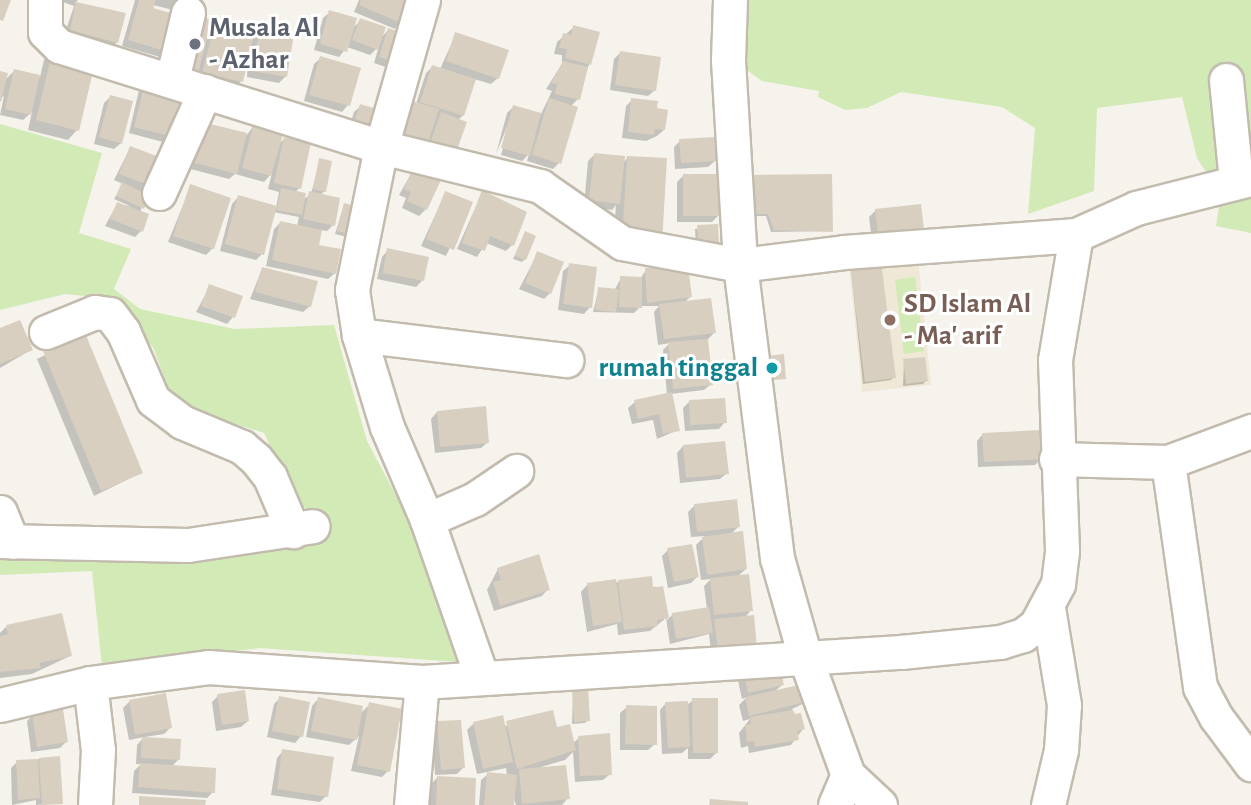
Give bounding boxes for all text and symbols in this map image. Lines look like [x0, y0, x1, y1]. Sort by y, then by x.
place label: Musala Al - Azhar [209, 11, 319, 77]
marker: Musala Al - Azhar [187, 36, 203, 52]
place label: SD Islam Al - Ma' arif [904, 287, 1031, 353]
marker: SD Islam Al - Ma' arif [882, 312, 898, 328]
place label: rumah tinggal [598, 351, 758, 385]
marker: rumah tinggal [764, 360, 780, 376]

